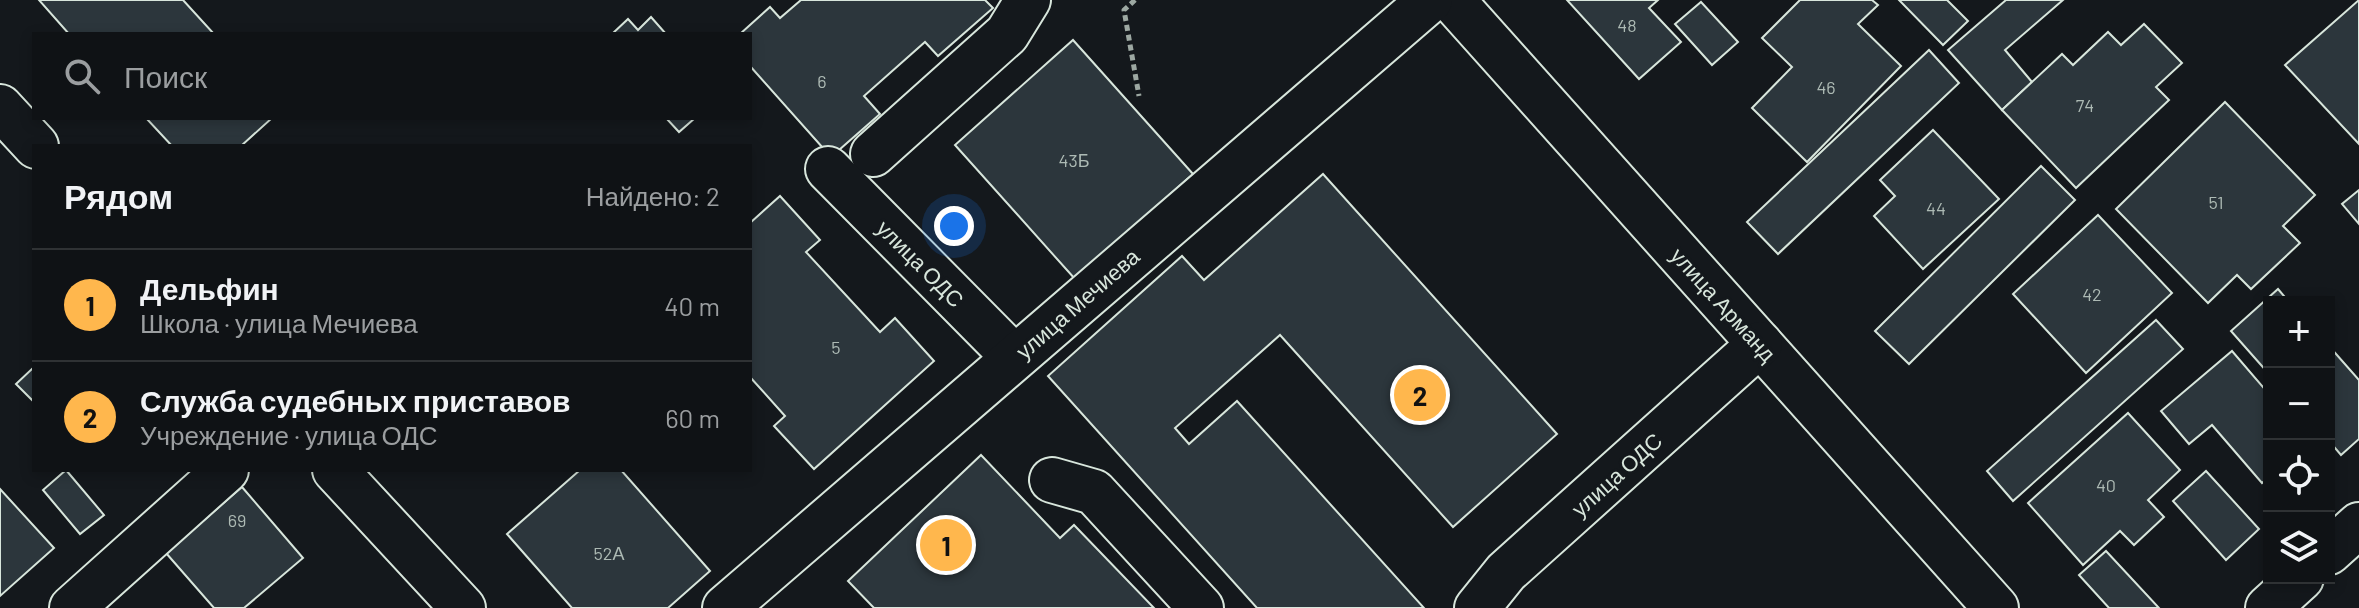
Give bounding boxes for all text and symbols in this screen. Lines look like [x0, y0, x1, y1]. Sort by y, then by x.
house number: 48 [1617, 14, 1637, 36]
search box [32, 32, 752, 120]
icon: search [60, 54, 104, 98]
text: Поиск [124, 58, 207, 94]
house number: 6 [817, 70, 827, 92]
house number: 46 [1816, 76, 1836, 98]
house number: 74 [2076, 94, 2094, 116]
house number: 43Б [1058, 149, 1090, 171]
text: Рядом [64, 175, 173, 216]
text: Найдено: 2 [586, 180, 720, 211]
house number: 51 [2208, 191, 2224, 213]
house number: 44 [1926, 197, 1946, 219]
your location [934, 206, 974, 246]
street label: улица ОДС [871, 214, 970, 313]
street label: улица Мечиева [1010, 242, 1145, 364]
street label: улица Арманд [1665, 242, 1782, 367]
text: Дельфин [140, 270, 279, 306]
house number: 42 [2082, 283, 2102, 305]
text: 1 [85, 290, 95, 321]
text: 40 m [664, 290, 720, 321]
map controls [2263, 296, 2335, 584]
button: + [2263, 296, 2335, 368]
text: Школа · улица Мечиева [140, 307, 418, 338]
house number: 5 [831, 336, 841, 358]
pin: 2 [1394, 365, 1446, 425]
button: − [2263, 368, 2335, 440]
text: Служба судебных приставов [140, 382, 571, 418]
text: 2 [83, 402, 97, 433]
text: 60 m [665, 402, 720, 433]
text: Учреждение · улица ОДС [140, 419, 438, 450]
street label: улица ОДС [1566, 427, 1667, 522]
button: locate [2263, 440, 2335, 512]
house number: 40 [2096, 474, 2116, 496]
house number: 69 [228, 509, 246, 531]
button: layers [2263, 512, 2335, 584]
pin: 1 [920, 515, 972, 575]
house number: 52А [594, 542, 624, 564]

